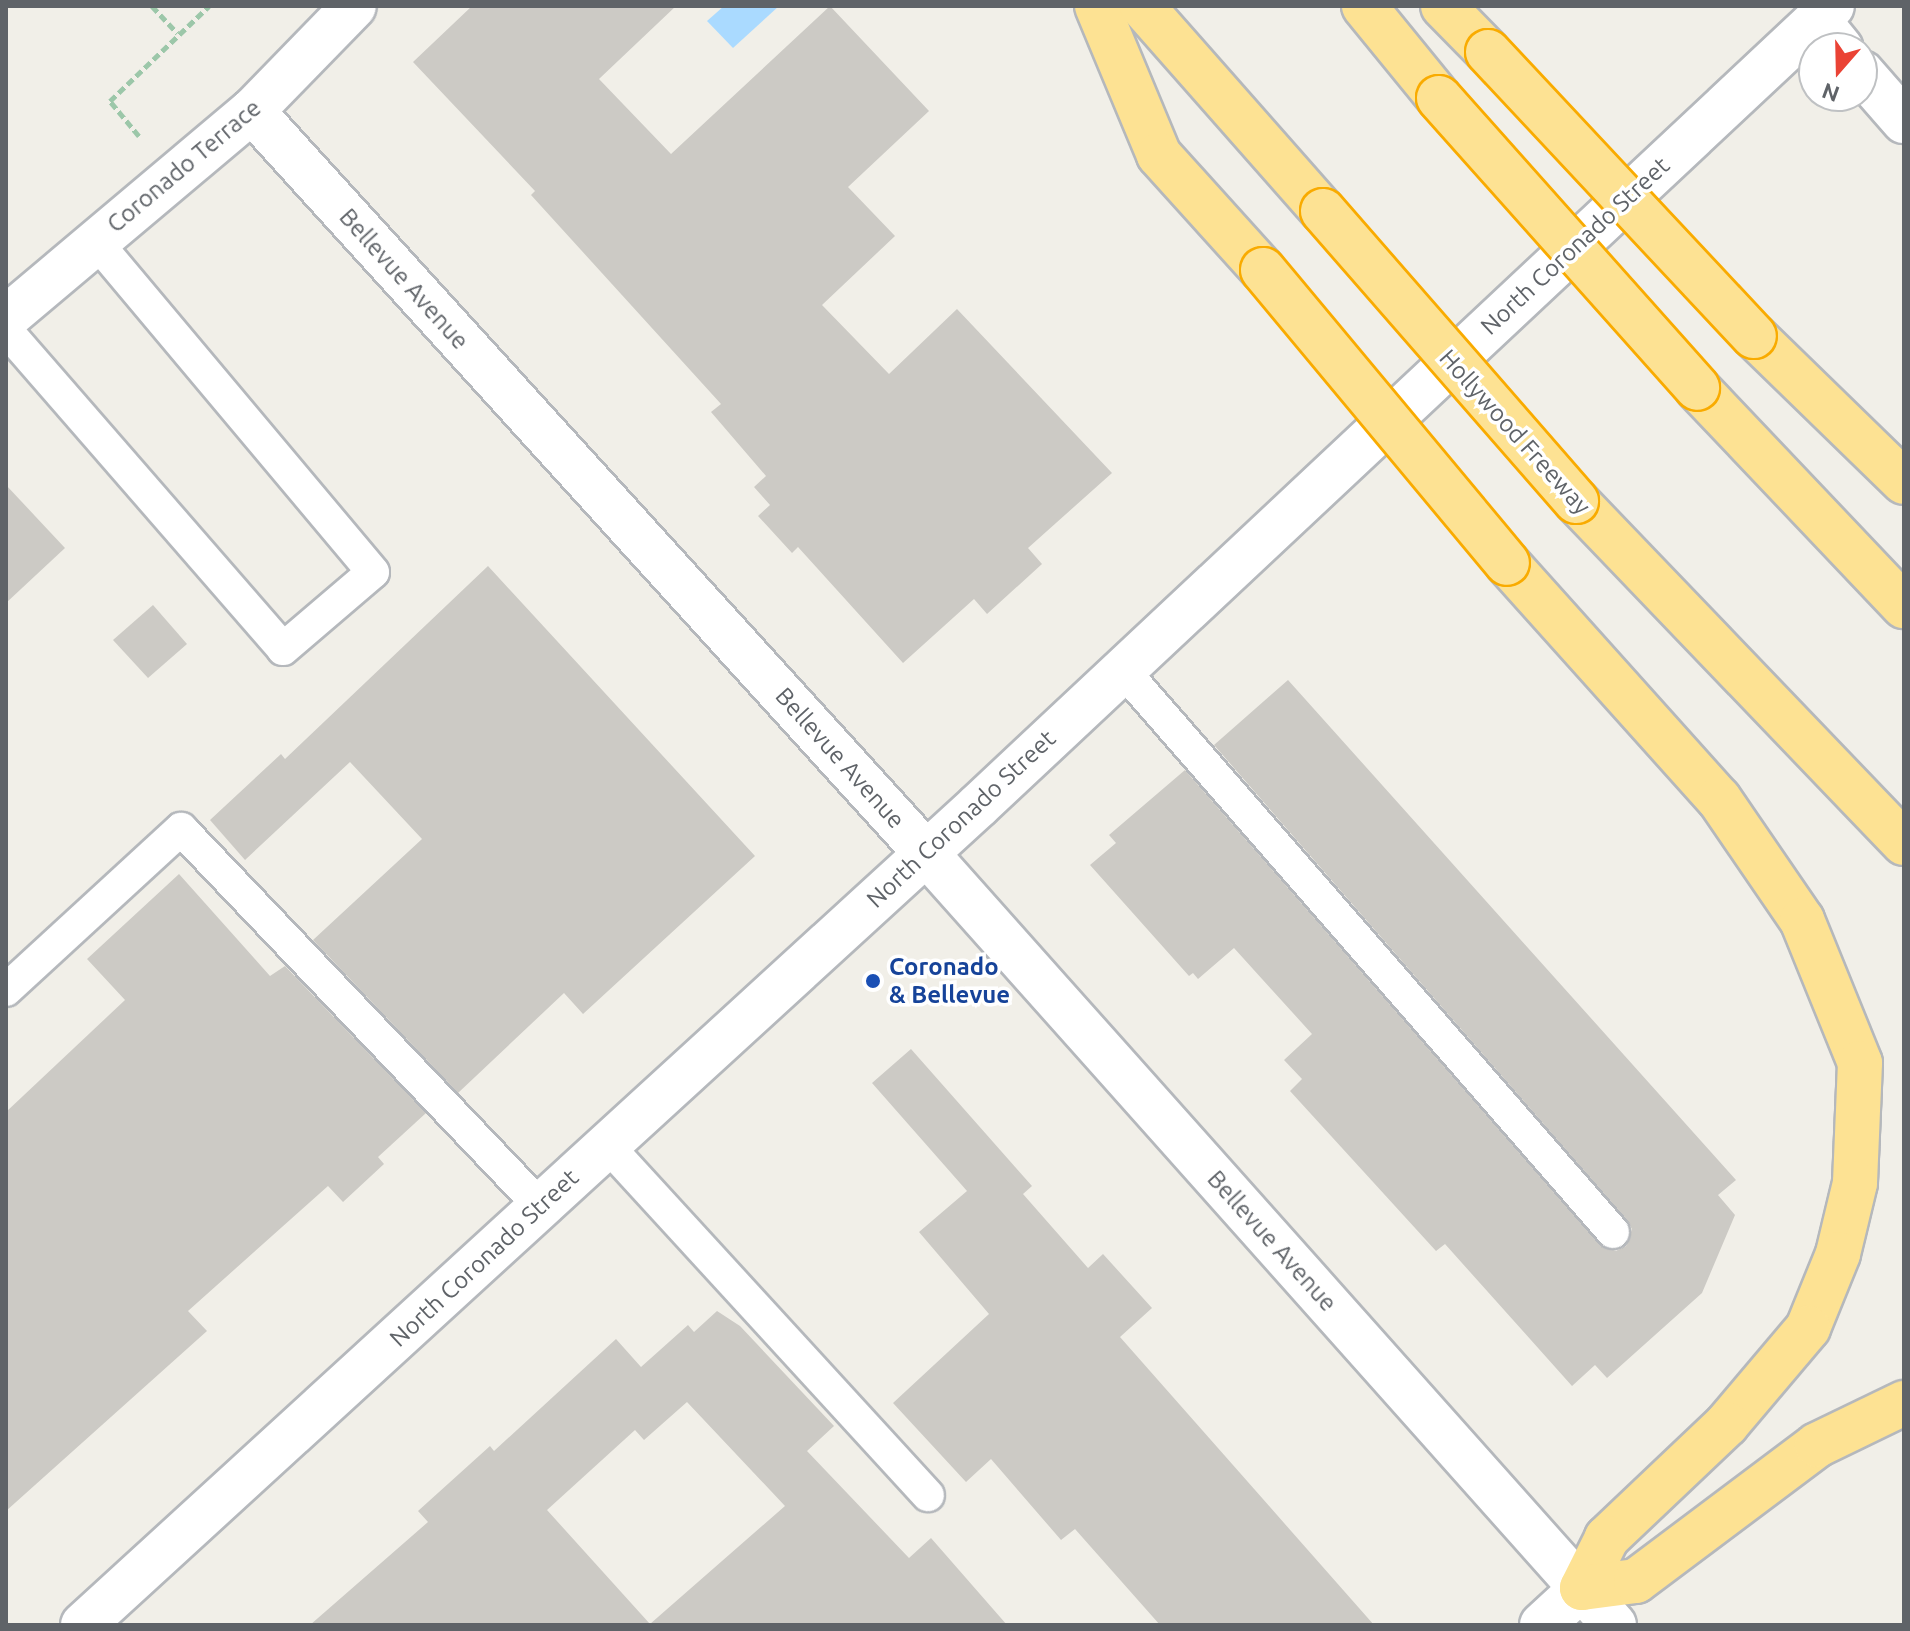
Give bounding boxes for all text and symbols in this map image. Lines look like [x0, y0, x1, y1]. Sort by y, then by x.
north arrow [1798, 32, 1878, 112]
text: N [1818, 79, 1842, 108]
street label: Coronado Terrace [101, 93, 267, 239]
street label: North Coronado Street [1475, 151, 1675, 341]
street label: Bellevue Avenue [333, 203, 475, 355]
street label: Hollywood Freeway [1433, 344, 1597, 520]
street label: Bellevue Avenue [769, 682, 911, 834]
street label: North Coronado Street [861, 724, 1061, 914]
place label: Coronado & Bellevue [889, 953, 1010, 1009]
marker: Coronado & Bellevue [864, 972, 882, 990]
street label: North Coronado Street [384, 1163, 584, 1353]
street label: Bellevue Avenue [1201, 1165, 1343, 1317]

